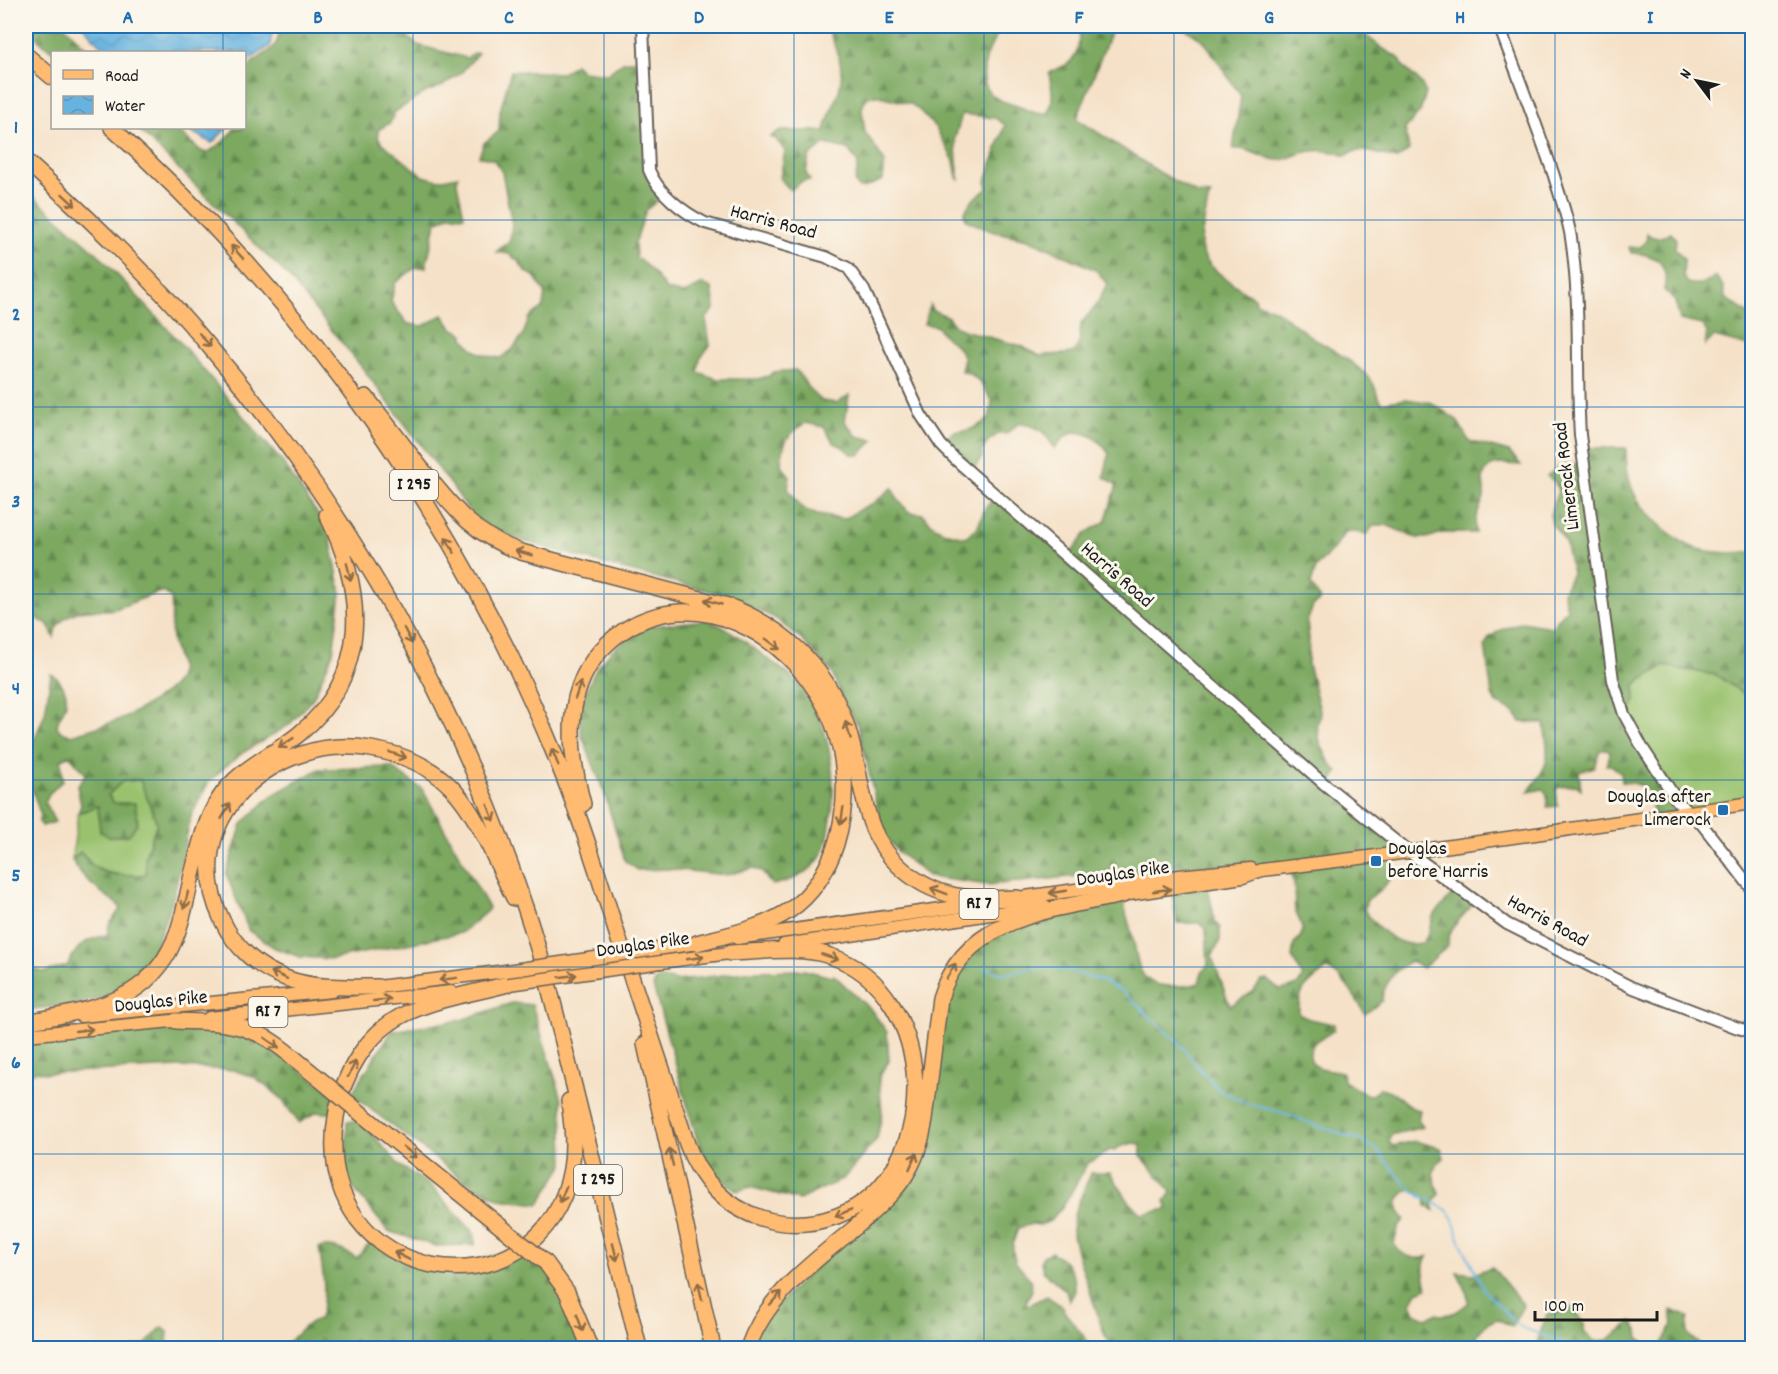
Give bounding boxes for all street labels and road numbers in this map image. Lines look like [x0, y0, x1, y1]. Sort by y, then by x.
street label: Harris Road [727, 198, 819, 248]
street label: Limerock Road [1547, 420, 1589, 532]
road number: I 295 [390, 470, 438, 500]
street label: Harris Road [1073, 536, 1159, 616]
street label: Douglas Pike [1075, 855, 1171, 895]
street label: Harris Road [1501, 888, 1593, 956]
road number: RI 7 [960, 889, 998, 919]
street label: Douglas Pike [595, 926, 691, 966]
street label: Douglas Pike [113, 984, 209, 1022]
road number: RI 7 [248, 997, 288, 1027]
road number: I 295 [574, 1165, 622, 1195]

